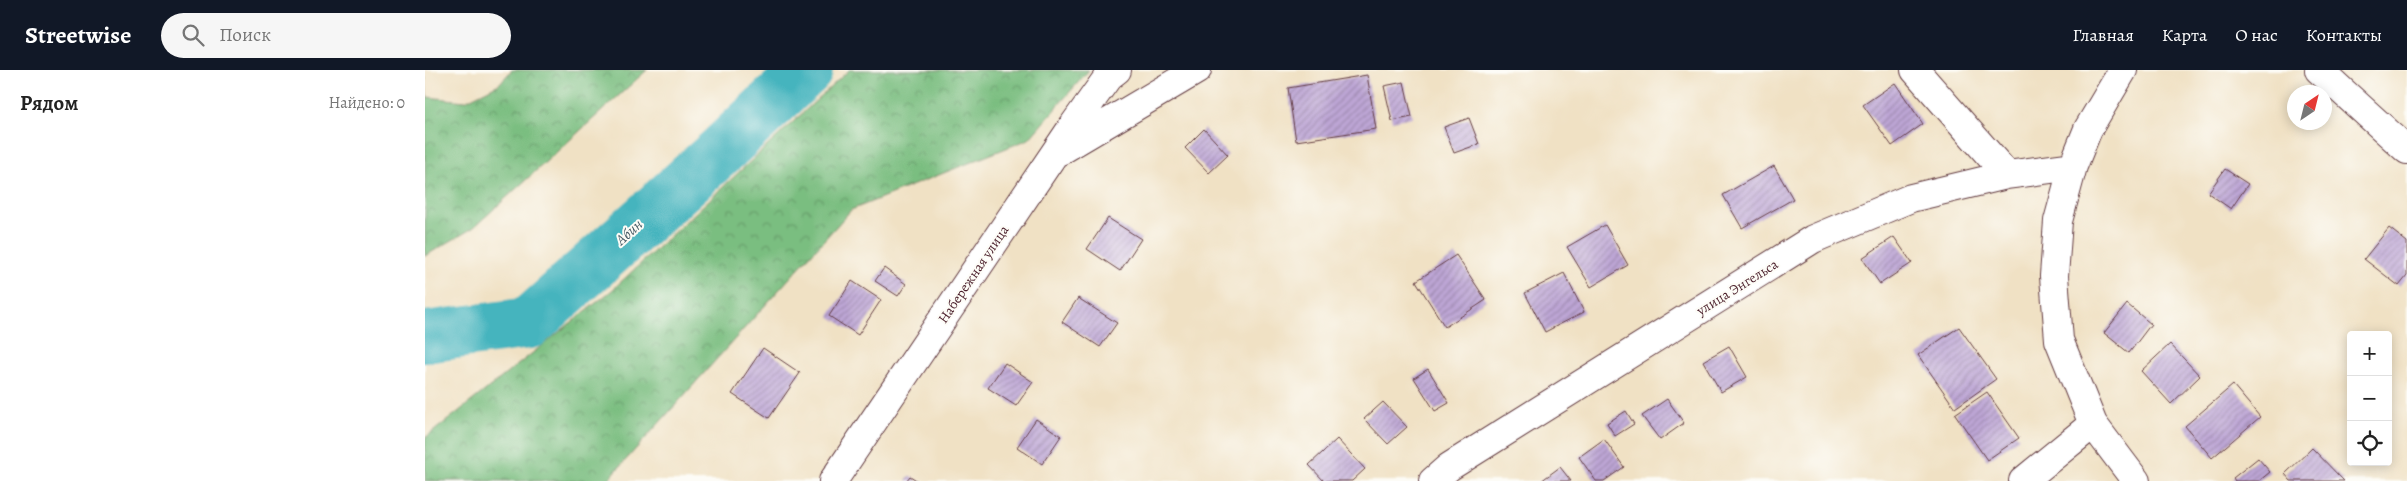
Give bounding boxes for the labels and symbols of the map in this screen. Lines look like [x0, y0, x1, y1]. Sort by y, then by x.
north arrow [2287, 85, 2332, 130]
water label: Абин [611, 214, 647, 250]
street label: Набережная улица [934, 221, 1014, 327]
street label: улица Энгельса [1692, 254, 1782, 321]

